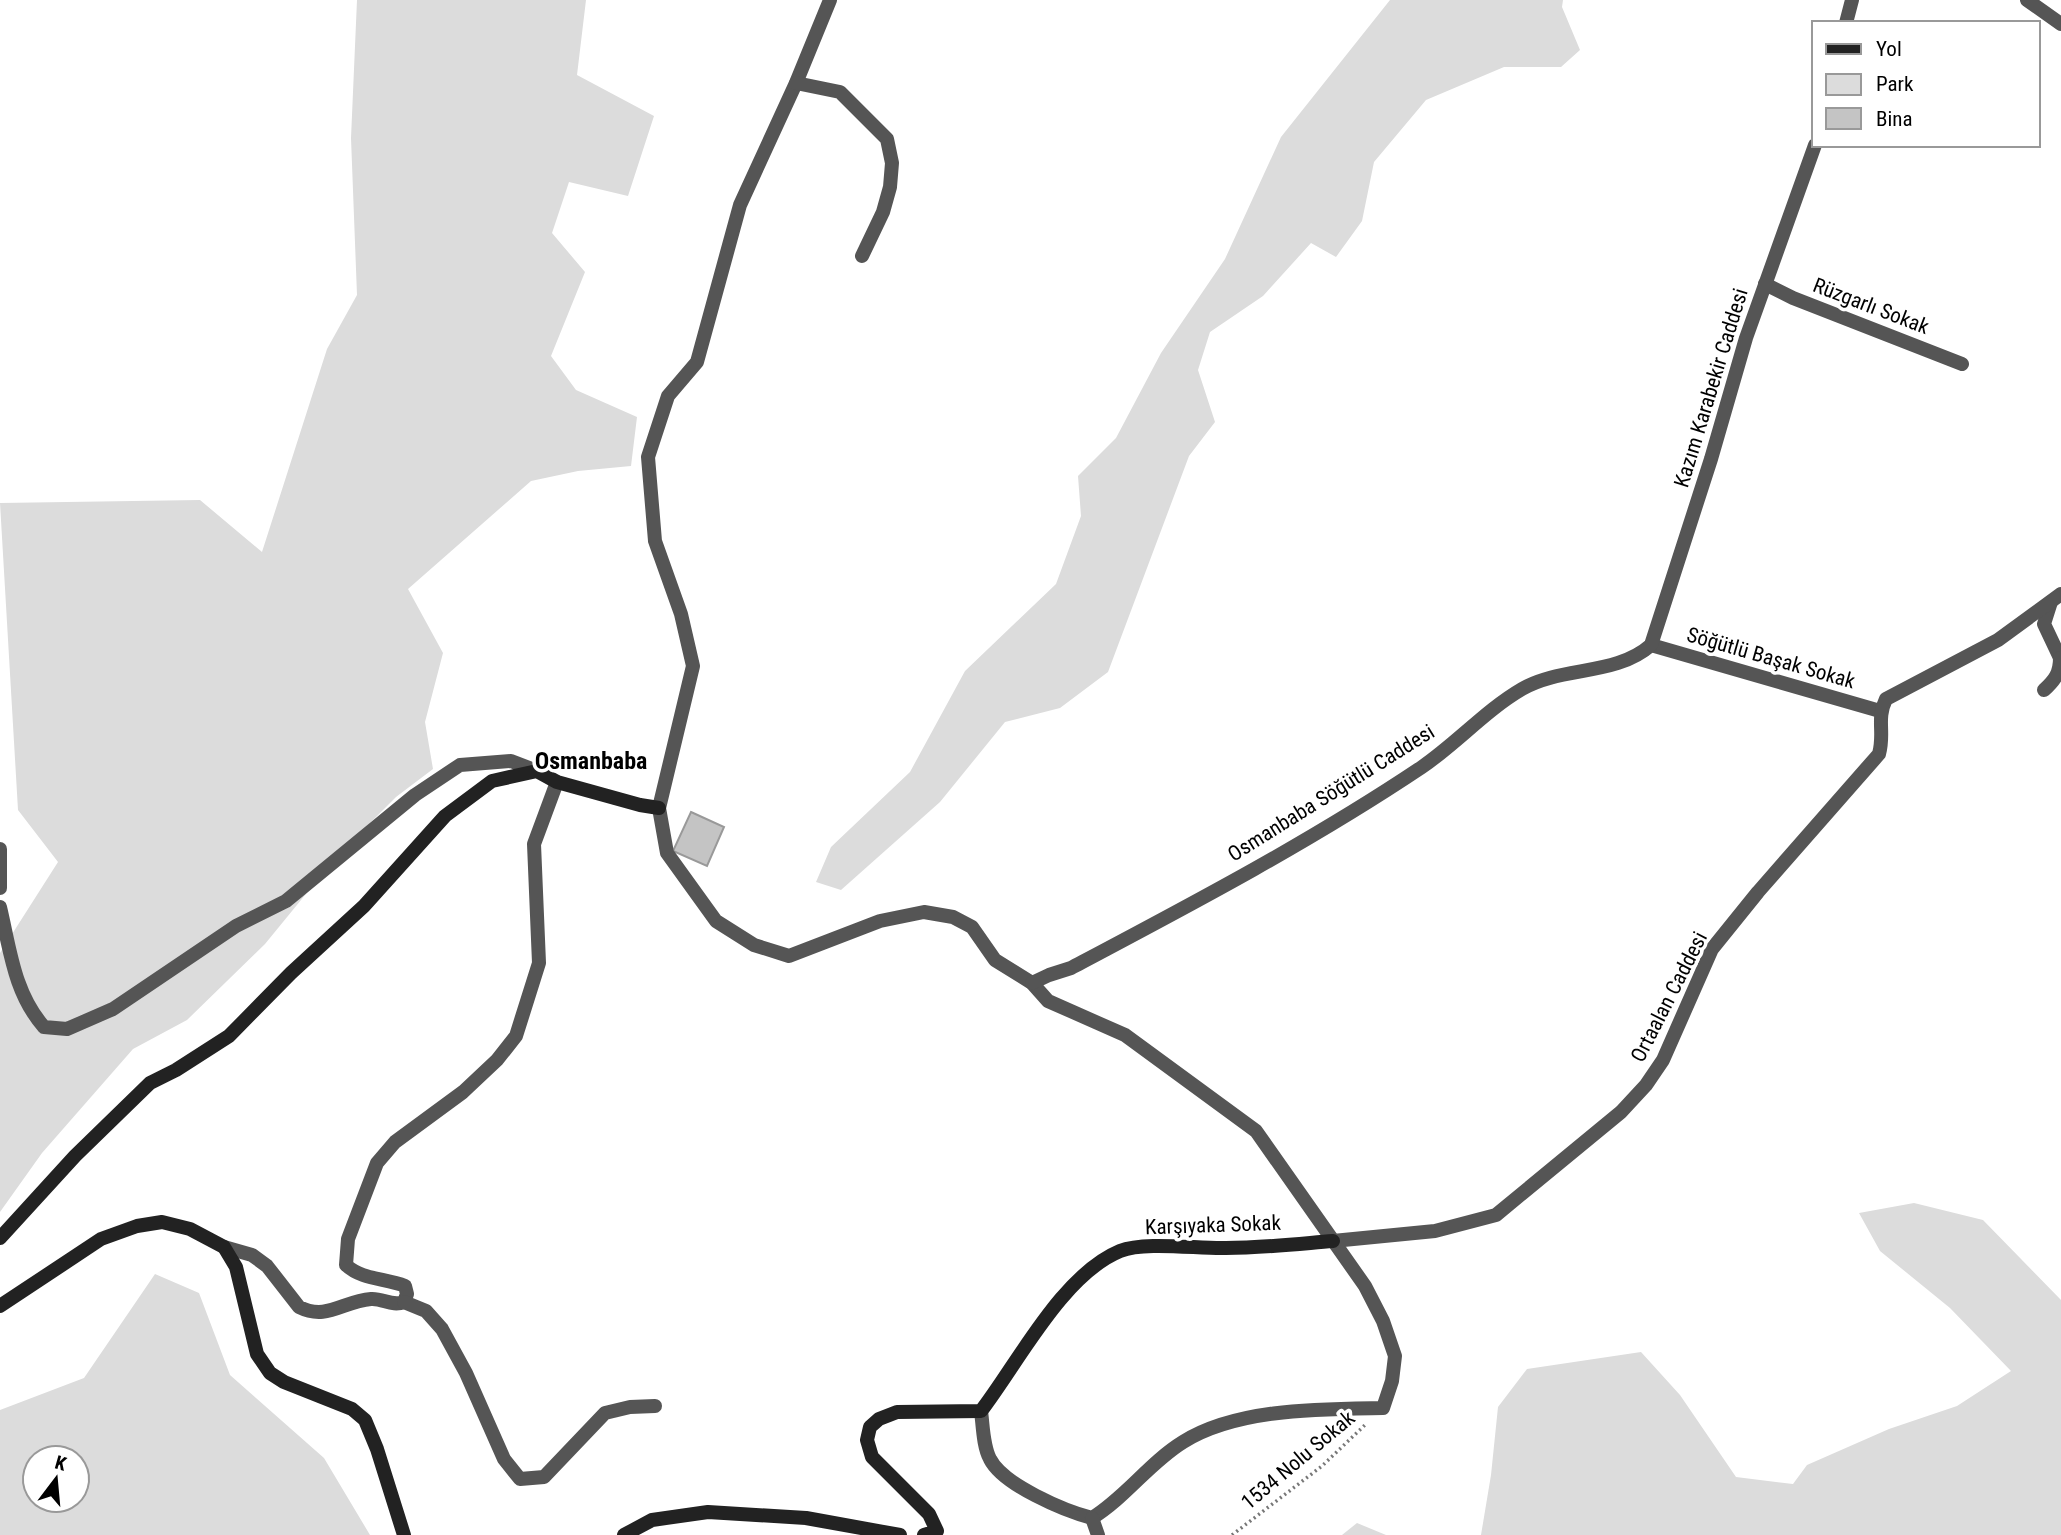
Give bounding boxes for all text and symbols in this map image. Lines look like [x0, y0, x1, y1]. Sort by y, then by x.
legend [1812, 21, 2040, 147]
text: Yol [1876, 37, 1902, 61]
text: Park [1876, 72, 1914, 96]
text: Bina [1876, 107, 1913, 131]
street label: Rüzgarlı Sokak [1810, 273, 1933, 339]
street label: Kazım Karabekir Caddesi [1669, 286, 1753, 490]
street label: Söğütlü Başak Sokak [1684, 623, 1858, 694]
street label: Osmanbaba Söğütlü Caddesi [1223, 720, 1439, 866]
district label: Osmanbaba [535, 747, 647, 775]
street label: Ortaalan Caddesi [1626, 928, 1712, 1066]
street label: Karşıyaka Sokak [1145, 1211, 1282, 1239]
street label: 1534 Nolu Sokak [1237, 1405, 1360, 1514]
north arrow [21, 1444, 91, 1514]
text: K [52, 1451, 69, 1476]

